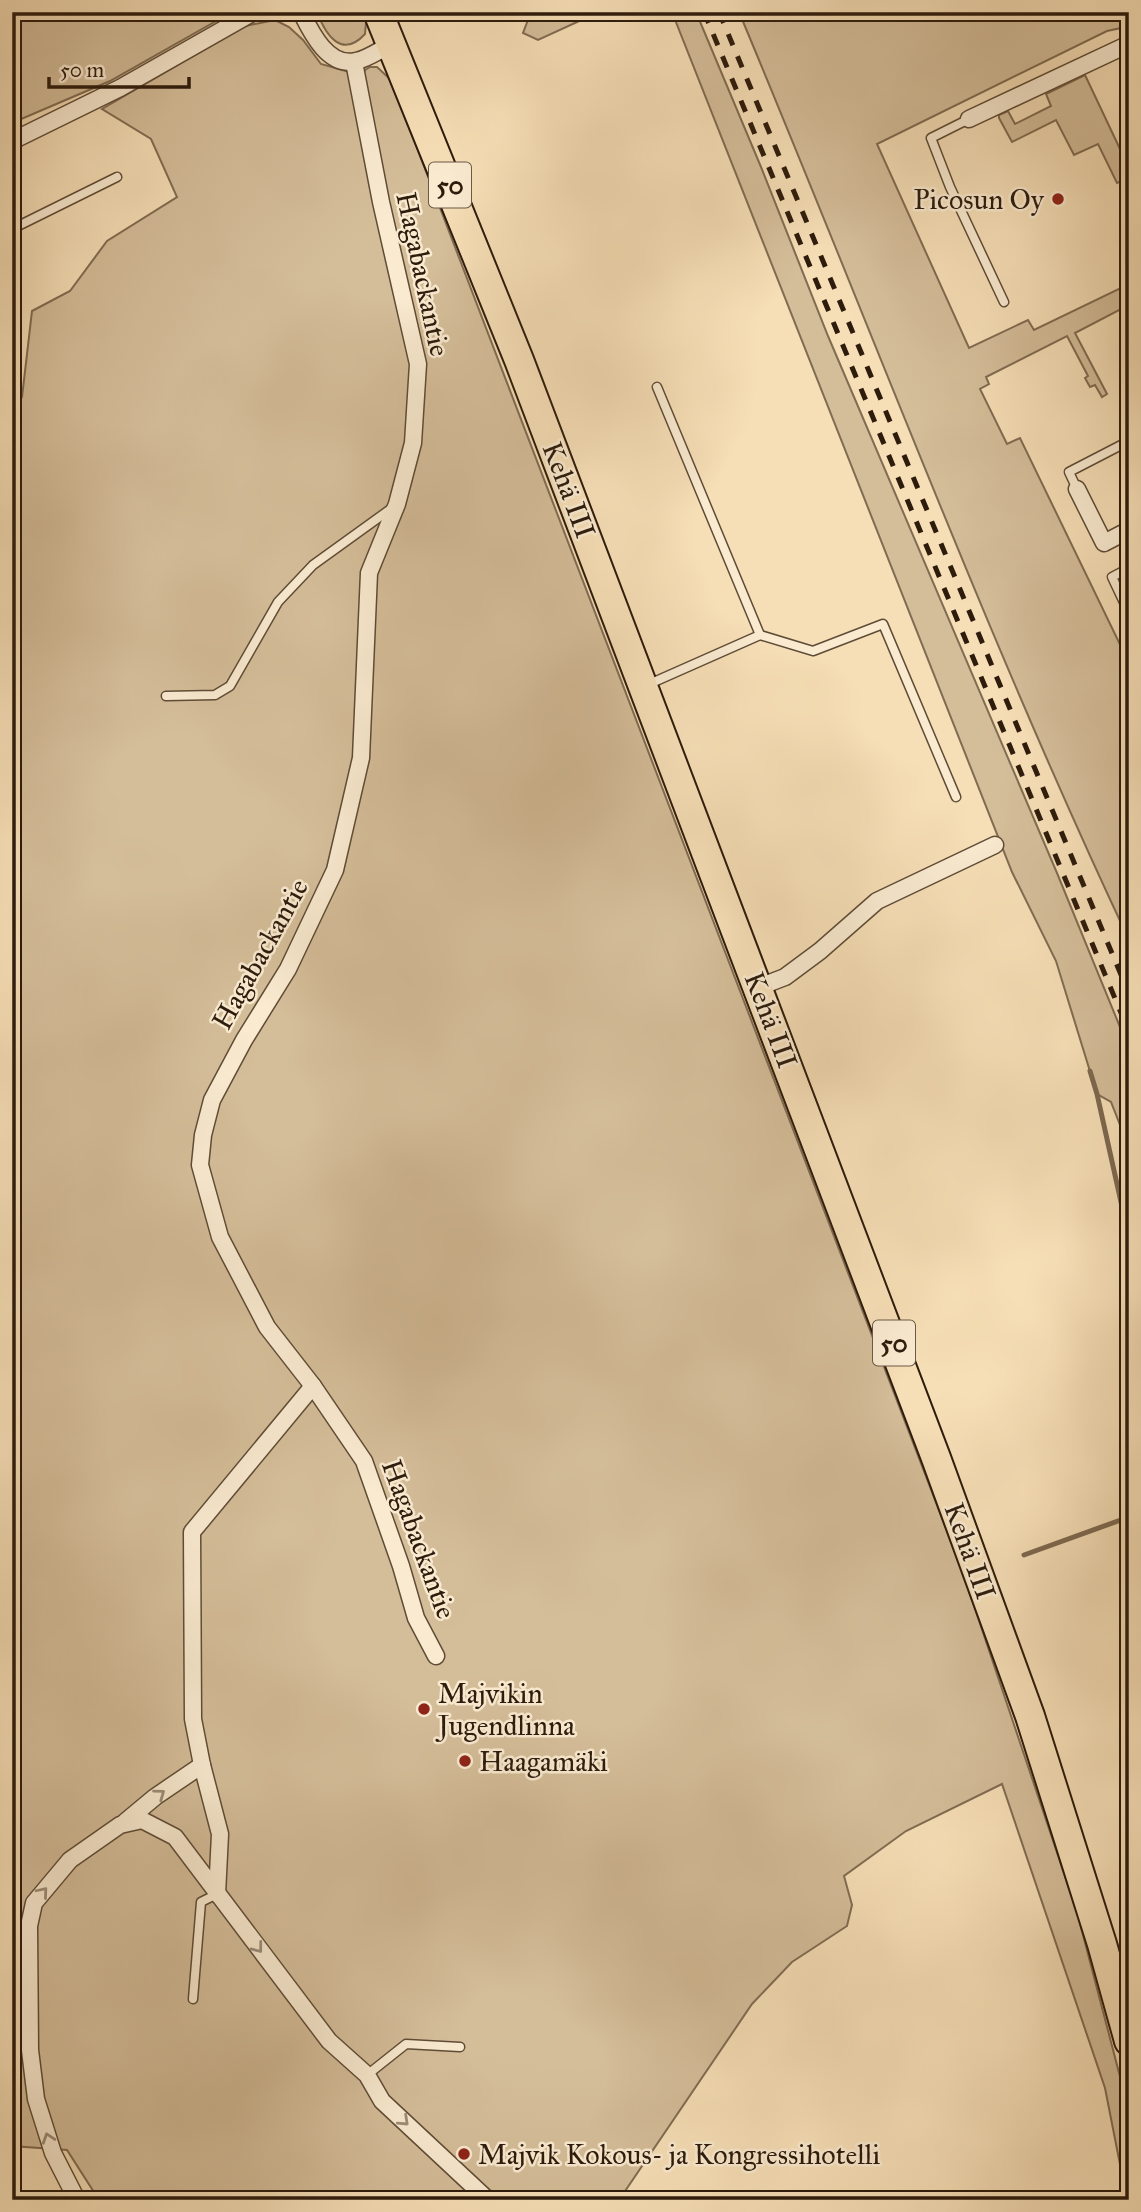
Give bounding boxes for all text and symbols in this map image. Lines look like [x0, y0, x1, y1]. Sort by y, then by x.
scale bar [49, 46, 189, 90]
text: 50 m [60, 57, 105, 83]
road number: 50 [429, 162, 471, 208]
place label: Picosun Oy [913, 182, 1045, 217]
street label: Hagabackantie [389, 189, 457, 359]
marker: Picosun Oy [1050, 191, 1066, 207]
street label: Kehä III [535, 437, 603, 543]
street label: Hagabackantie [204, 872, 316, 1036]
street label: Kehä III [737, 967, 805, 1073]
road number: 50 [873, 1320, 915, 1366]
street label: Hagabackantie [374, 1454, 464, 1624]
street label: Kehä III [936, 1498, 1004, 1604]
place label: Majvikin Jugendlinna [435, 1676, 575, 1743]
marker: Majvikin Jugendlinna [416, 1701, 432, 1717]
place label: Haagamäki [479, 1744, 608, 1779]
marker: Haagamäki [457, 1753, 473, 1769]
one-way arrow [152, 1790, 165, 1802]
one-way arrow [35, 1888, 47, 1901]
one-way arrow [250, 1940, 263, 1953]
one-way arrow [396, 2113, 409, 2125]
one-way arrow [42, 2132, 56, 2145]
place label: Majvik Kokous- ja Kongressihotelli [478, 2137, 880, 2172]
marker: Majvik Kokous- ja Kongressihotelli [456, 2146, 472, 2162]

